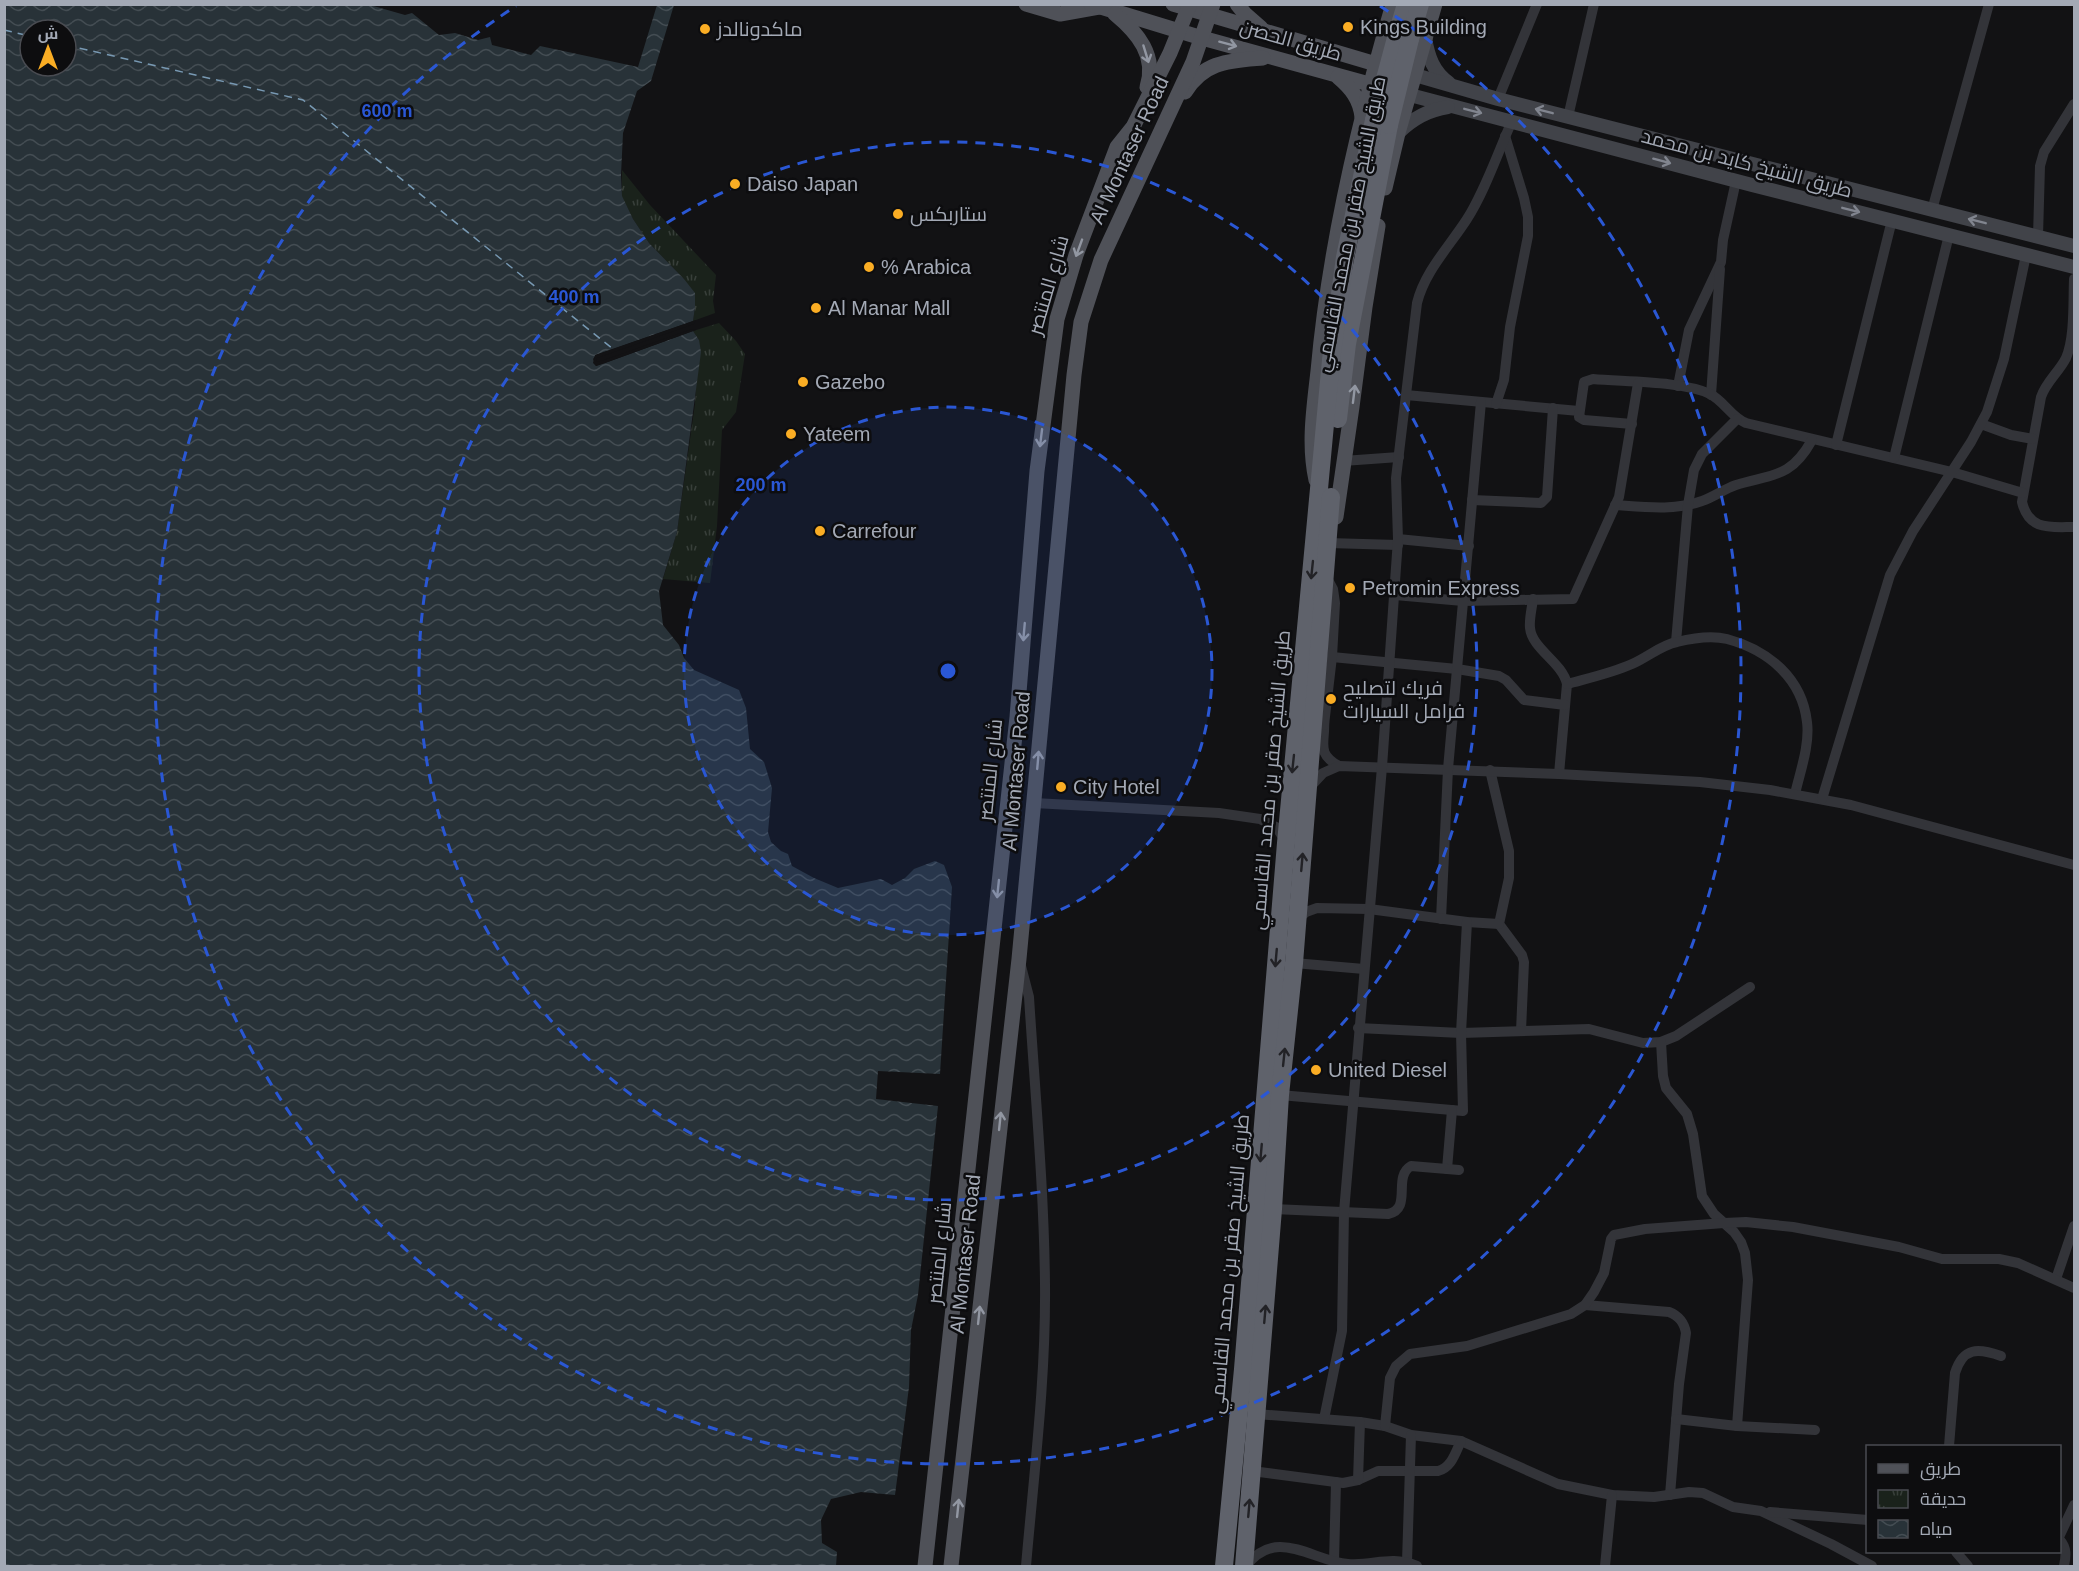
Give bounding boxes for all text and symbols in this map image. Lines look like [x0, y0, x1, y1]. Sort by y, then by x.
street label: طريق الحصن [1237, 15, 1344, 67]
place label: Kings Building [1360, 16, 1487, 38]
north arrow [18, 18, 78, 78]
place label: ماكدونالدز [716, 18, 803, 41]
marker: Kings Building [1341, 20, 1355, 34]
marker: ماكدونالدز [698, 22, 712, 36]
text: ش [38, 25, 58, 43]
one-way arrow [1218, 39, 1237, 51]
one-way arrow [1141, 44, 1152, 63]
street label: Al Montaser Road [1085, 73, 1173, 227]
street label: طريق الشيخ صقر بن محمد القاسمي [1310, 74, 1394, 375]
text: 600 m [361, 101, 413, 121]
one-way arrow [1535, 104, 1554, 116]
one-way arrow [1463, 106, 1482, 118]
street label: طريق الشيخ كايد بن محمد [1638, 124, 1855, 205]
one-way arrow [1652, 156, 1671, 167]
place label: Daiso Japan [747, 173, 858, 195]
marker: Daiso Japan [728, 177, 742, 191]
place label: ستاربكس [910, 203, 987, 227]
one-way arrow [1841, 205, 1860, 217]
marker: ستاربكس [891, 207, 905, 221]
one-way arrow [1968, 215, 1987, 226]
street label: شارع المنتصر [1023, 233, 1076, 339]
one-way arrow [1073, 238, 1084, 257]
place label: % Arabica [881, 256, 972, 278]
marker: % Arabica [862, 260, 876, 274]
text: 400 m [548, 287, 600, 307]
place label: Al Manar Mall [828, 297, 950, 319]
marker: Al Manar Mall [809, 301, 823, 315]
place label: Gazebo [815, 371, 885, 393]
marker: Gazebo [796, 375, 810, 389]
one-way arrow [1349, 384, 1360, 404]
place label: Yateem [803, 423, 870, 445]
marker: Yateem [784, 427, 798, 441]
one-way arrow [1035, 428, 1046, 448]
text: 200 m [735, 475, 787, 495]
place label: Carrefour [832, 520, 917, 542]
marker: Carrefour [813, 524, 827, 538]
one-way arrow [1306, 560, 1317, 580]
place label: Petromin Express [1362, 577, 1520, 599]
marker: Petromin Express [1343, 581, 1357, 595]
one-way arrow [1018, 622, 1029, 642]
street label: طريق الشيخ صقر بن محمد القاسمي [1246, 629, 1299, 931]
centre of rings [938, 661, 958, 681]
place label: فريك لتصليح فرامل السيارات [1343, 677, 1465, 724]
street label: Al Montaser Road [998, 690, 1034, 852]
marker: فريك لتصليح فرامل السيارات [1324, 692, 1338, 706]
street label: شارع المنتصر [974, 718, 1009, 824]
one-way arrow [1033, 750, 1044, 770]
one-way arrow [1287, 754, 1298, 774]
place label: City Hotel [1073, 776, 1160, 798]
marker: City Hotel [1054, 780, 1068, 794]
one-way arrow [1297, 853, 1308, 873]
one-way arrow [992, 879, 1003, 899]
one-way arrow [1271, 948, 1282, 968]
one-way arrow [1279, 1047, 1290, 1067]
place label: United Diesel [1328, 1059, 1447, 1081]
marker: United Diesel [1309, 1063, 1323, 1077]
one-way arrow [995, 1111, 1006, 1131]
street label: طريق الشيخ صقر بن محمد القاسمي [1205, 1113, 1258, 1415]
one-way arrow [1255, 1142, 1266, 1162]
street label: Al Montaser Road [946, 1173, 984, 1335]
street label: شارع المنتصر [923, 1201, 958, 1307]
one-way arrow [1260, 1304, 1271, 1324]
one-way arrow [974, 1305, 985, 1325]
legend [1866, 1445, 2061, 1553]
text: طريق [1920, 1459, 1961, 1481]
text: حديقة [1920, 1489, 1966, 1509]
one-way arrow [952, 1499, 963, 1519]
one-way arrow [1244, 1499, 1255, 1519]
text: مياه [1920, 1519, 1953, 1539]

